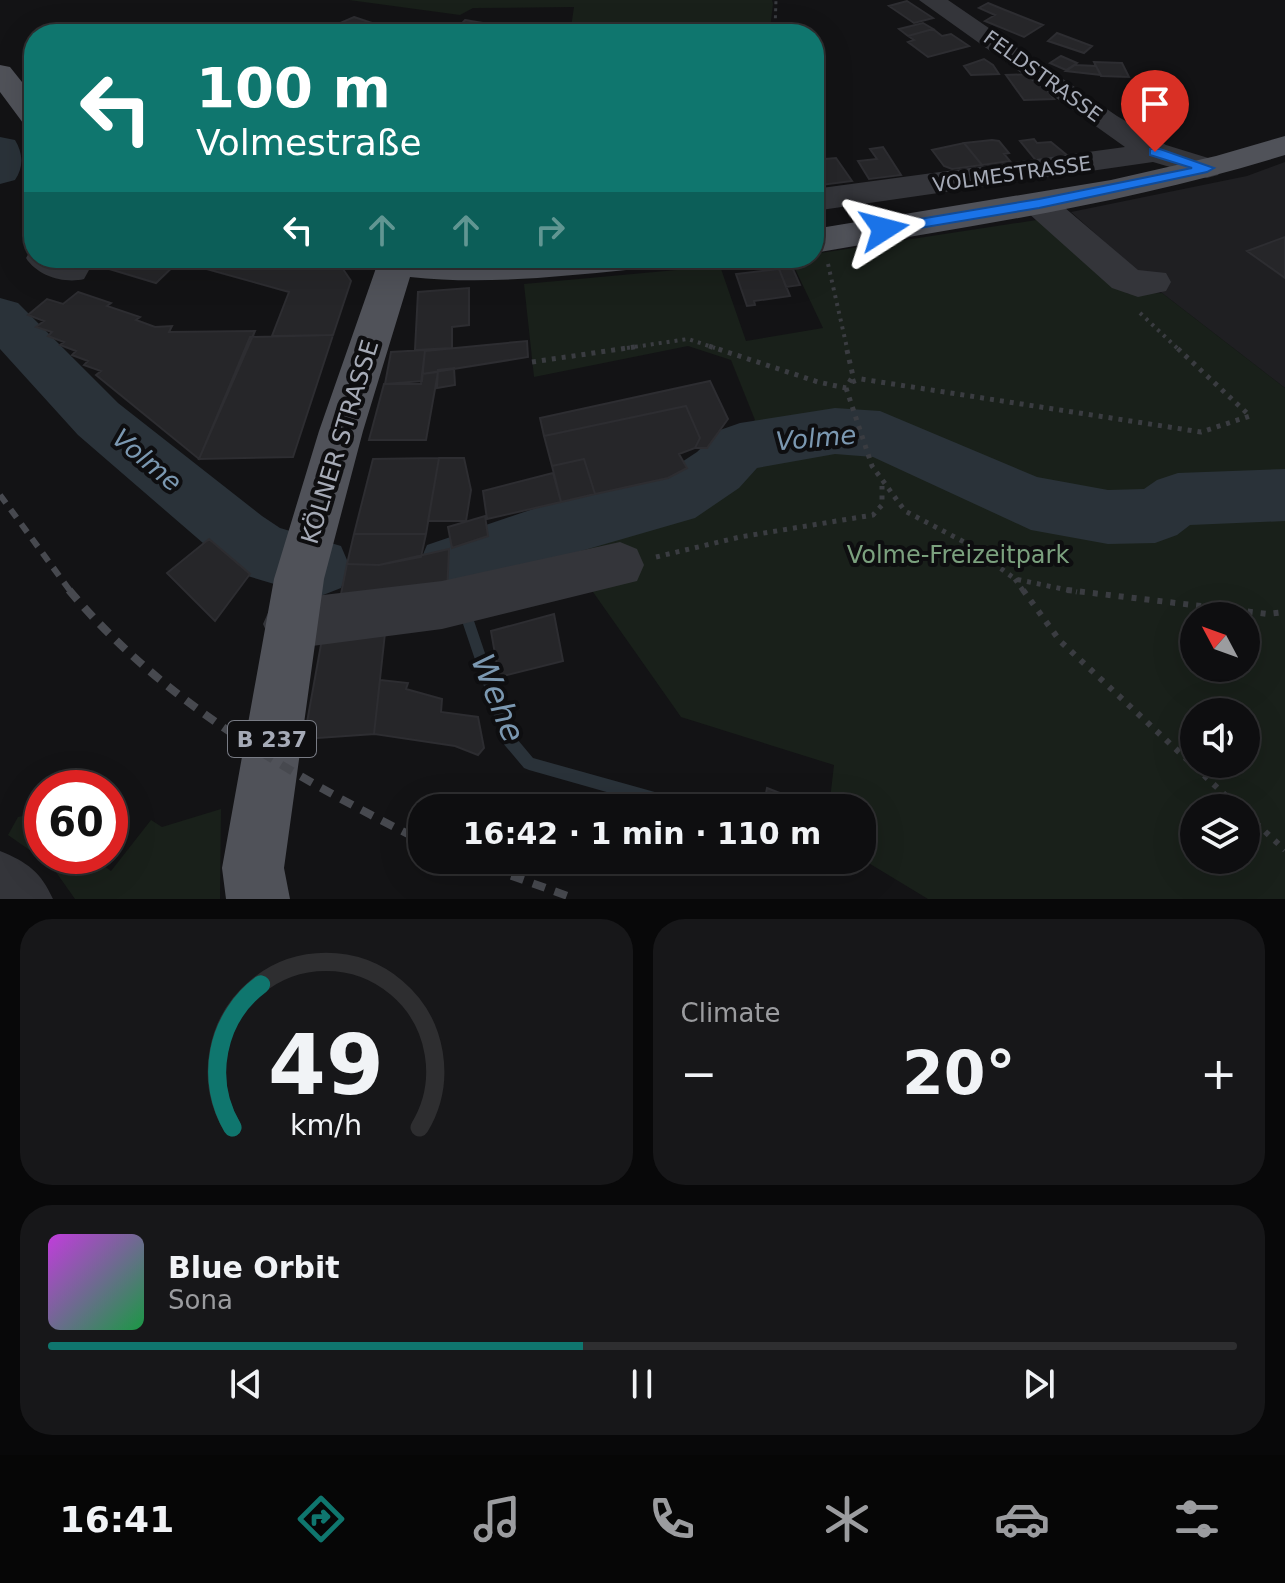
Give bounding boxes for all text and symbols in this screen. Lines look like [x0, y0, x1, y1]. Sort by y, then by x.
street label: FELDSTRASSE [979, 25, 1107, 127]
text: 100 m [196, 55, 391, 120]
icon: left [64, 56, 168, 160]
pin [1121, 70, 1189, 152]
icon: arrive [1133, 82, 1177, 126]
text: Volmestraße [196, 122, 422, 163]
street label: VOLMESTRASSE [931, 151, 1093, 197]
position arrow [842, 187, 926, 271]
icon: left [276, 208, 320, 252]
icon: ahead [360, 208, 404, 252]
icon: ahead [444, 208, 488, 252]
icon: right [528, 208, 572, 252]
street label: KÖLNER STRASSE [295, 336, 384, 547]
water label: Volme [774, 420, 858, 456]
water label: Volme [106, 423, 188, 497]
park label: Volme-Freizeitpark [847, 541, 1069, 569]
north arrow [1180, 602, 1260, 682]
map controls [1180, 602, 1260, 874]
water label: Wehe [463, 649, 533, 747]
button: sound [1180, 698, 1260, 778]
road number: B 237 [228, 721, 316, 757]
speed limit sign: 60 [24, 770, 128, 874]
button: layers [1180, 794, 1260, 874]
text: 16:42 · 1 min · 110 m [463, 816, 821, 851]
text: Climate [681, 998, 781, 1028]
text: 49 [268, 1017, 384, 1114]
text: 20° [902, 1038, 1016, 1108]
text: − [681, 1048, 717, 1099]
text: + [1200, 1048, 1237, 1099]
text: km/h [290, 1108, 362, 1142]
text: Blue Orbit [168, 1250, 340, 1285]
text: Sona [168, 1285, 233, 1315]
icon: previous [224, 1362, 268, 1406]
icon: pause [620, 1362, 664, 1406]
icon: next [1017, 1362, 1061, 1406]
icon: directions [293, 1491, 349, 1547]
icon: music [469, 1491, 525, 1547]
icon: phone [644, 1491, 700, 1547]
icon: climate [819, 1491, 875, 1547]
icon: car [994, 1491, 1050, 1547]
icon: filters [1169, 1491, 1225, 1547]
text: 16:41 [60, 1499, 174, 1540]

